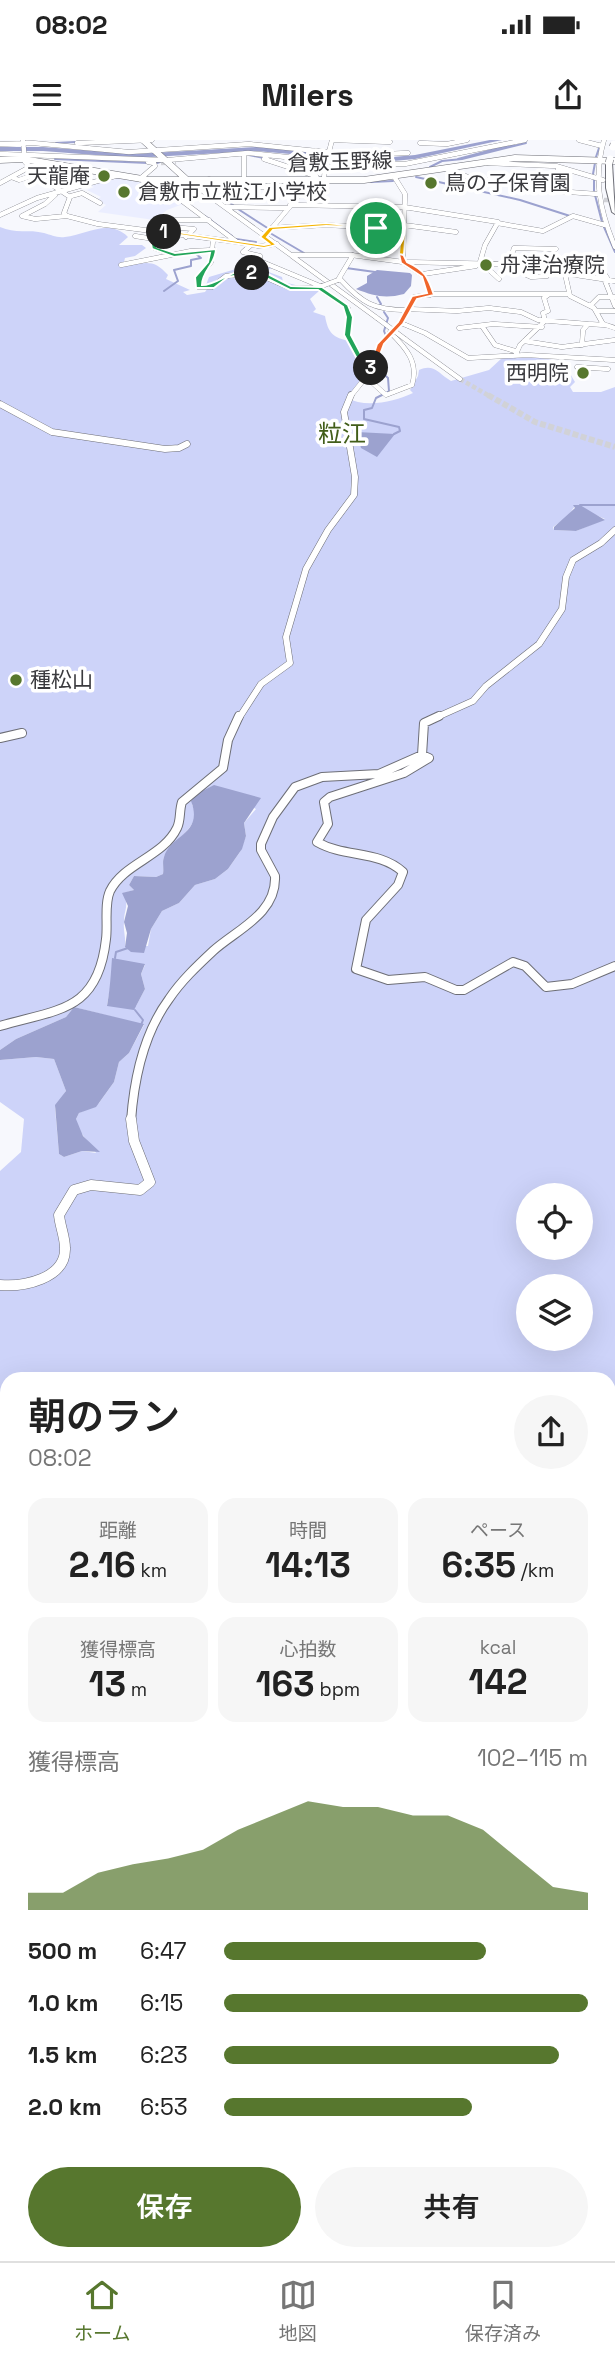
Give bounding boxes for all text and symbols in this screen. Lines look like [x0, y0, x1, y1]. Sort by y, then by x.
text: 08:02 [35, 8, 108, 42]
text: Milers [261, 75, 354, 115]
icon: menu [28, 76, 66, 114]
icon: share [549, 76, 587, 114]
street label: 倉敷玉野線 [287, 146, 393, 177]
place label: 天龍庵 [27, 162, 90, 189]
marker: 天龍庵 [96, 168, 112, 184]
place label: 鳥の子保育園 [445, 169, 571, 196]
marker: 鳥の子保育園 [423, 175, 439, 191]
place label: 倉敷市立粒江小学校 [138, 178, 327, 205]
marker: 倉敷市立粒江小学校 [116, 184, 132, 200]
pin [346, 198, 406, 258]
icon: arrive [357, 209, 395, 247]
pin: 1 [146, 214, 182, 250]
text: 1 [159, 219, 168, 244]
place label: 舟津治療院 [500, 251, 605, 278]
pin: 2 [234, 256, 270, 290]
marker: 舟津治療院 [478, 257, 494, 273]
text: 2 [246, 260, 257, 285]
pin: 3 [354, 350, 388, 386]
text: 3 [365, 355, 376, 380]
place label: 西明院 [506, 359, 569, 386]
marker: 西明院 [575, 365, 591, 381]
district label: 粒江 [318, 418, 366, 449]
place label: 種松山 [30, 666, 93, 693]
marker: 種松山 [8, 672, 24, 688]
map controls [516, 1183, 593, 1351]
button: locate [516, 1183, 593, 1260]
button: layers [516, 1274, 593, 1351]
text: 朝のラン [28, 1393, 180, 1441]
button: share [514, 1395, 588, 1469]
text: 08:02 [28, 1443, 92, 1473]
text: 距離 [99, 1518, 137, 1543]
text: 時間 [289, 1518, 327, 1543]
text: ペース [470, 1518, 526, 1543]
text: 2.16 [69, 1543, 136, 1587]
text: 14:13 [265, 1543, 351, 1587]
text: 6:35 [442, 1543, 516, 1587]
text: km [136, 1558, 167, 1583]
text: /km [516, 1558, 554, 1583]
text: kcal [480, 1635, 516, 1660]
text: 獲得標高 [80, 1637, 156, 1662]
text: 心拍数 [279, 1637, 337, 1662]
text: 142 [469, 1660, 527, 1704]
text: 13 [89, 1662, 126, 1706]
text: 163 [256, 1662, 315, 1706]
text: m [126, 1677, 147, 1702]
text: bpm [315, 1677, 360, 1702]
text: 102–115 m [477, 1743, 588, 1773]
text: 獲得標高 [28, 1747, 120, 1777]
text: 500 m [28, 1936, 97, 1966]
text: 6:47 [140, 1936, 187, 1966]
text: 1.0 km [28, 1988, 98, 2018]
text: 6:15 [140, 1988, 183, 2018]
text: 1.5 km [28, 2040, 98, 2070]
text: 6:23 [140, 2040, 188, 2070]
text: 2.0 km [28, 2092, 102, 2122]
text: 6:53 [140, 2092, 188, 2122]
button: 保存 [28, 2167, 301, 2247]
button: 共有 [315, 2167, 588, 2247]
tab: ホーム [74, 2276, 131, 2346]
tab: 地図 [279, 2276, 317, 2346]
tab: 保存済み [465, 2276, 541, 2346]

